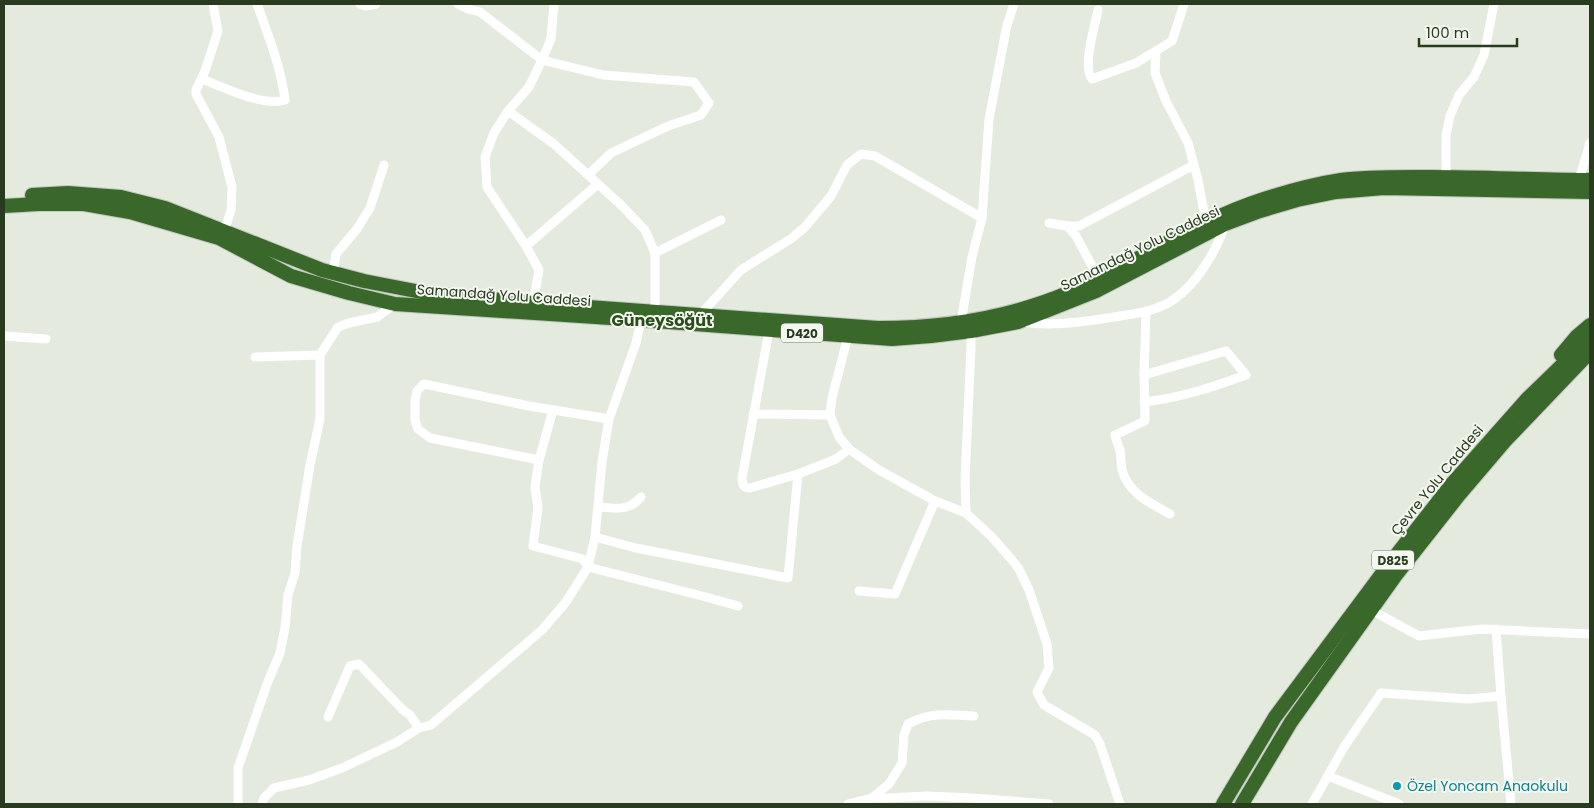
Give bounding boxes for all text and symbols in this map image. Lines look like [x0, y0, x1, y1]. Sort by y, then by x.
scale bar [1419, 15, 1516, 47]
text: 100 m [1426, 22, 1469, 43]
street label: Samandağ Yolu Caddesi [1057, 201, 1223, 295]
street label: Samandağ Yolu Caddesi [416, 279, 592, 311]
district label: Güneysöğüt [612, 309, 713, 332]
road number: D420 [781, 323, 823, 342]
street label: Çevre Yolu Caddesi [1386, 421, 1488, 539]
road number: D825 [1372, 550, 1414, 570]
place label: Özel Yoncam Anaokulu [1407, 776, 1568, 796]
marker: Özel Yoncam Anaokulu [1391, 780, 1403, 792]

